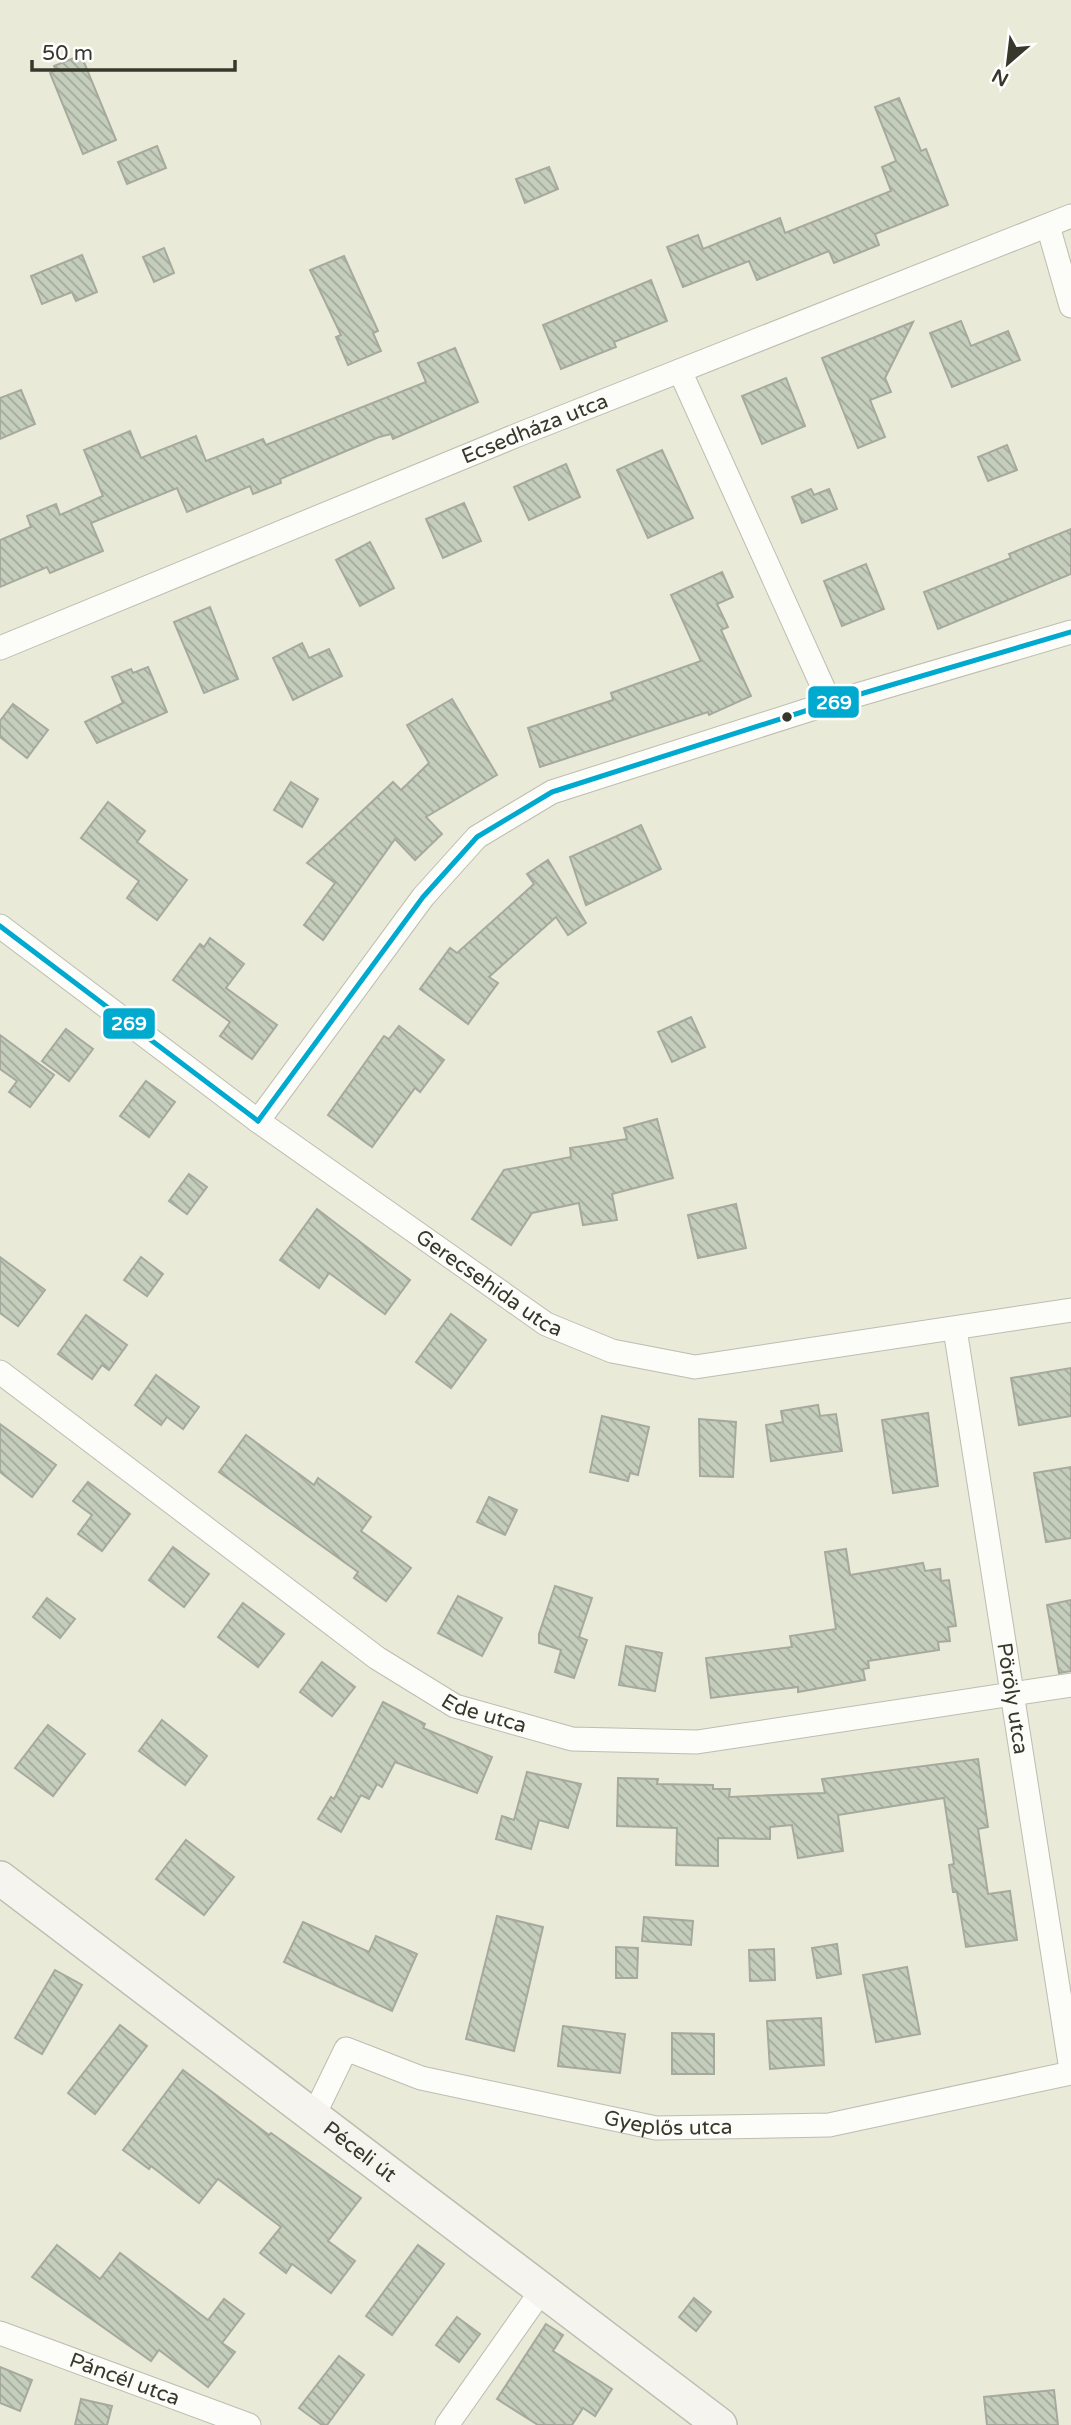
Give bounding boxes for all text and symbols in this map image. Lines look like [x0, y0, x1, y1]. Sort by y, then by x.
scale bar [32, 28, 234, 72]
north arrow [973, 28, 1043, 98]
text: 50 m [42, 41, 93, 66]
text: N [989, 64, 1012, 90]
street label: Ecsedháza utca [458, 388, 612, 469]
line badge: 269 [807, 685, 860, 719]
text: 269 [816, 692, 852, 714]
unlabelled marker [780, 710, 794, 724]
line badge: 269 [102, 1007, 156, 1040]
text: 269 [111, 1013, 147, 1035]
street label: Gerecsehida utca [411, 1224, 566, 1342]
street label: Pöröly utca [992, 1641, 1034, 1756]
street label: Ede utca [437, 1688, 530, 1738]
street label: Gyeplős utca [602, 2105, 733, 2141]
street label: Péceli út [318, 2116, 402, 2187]
street label: Páncél utca [66, 2347, 183, 2411]

